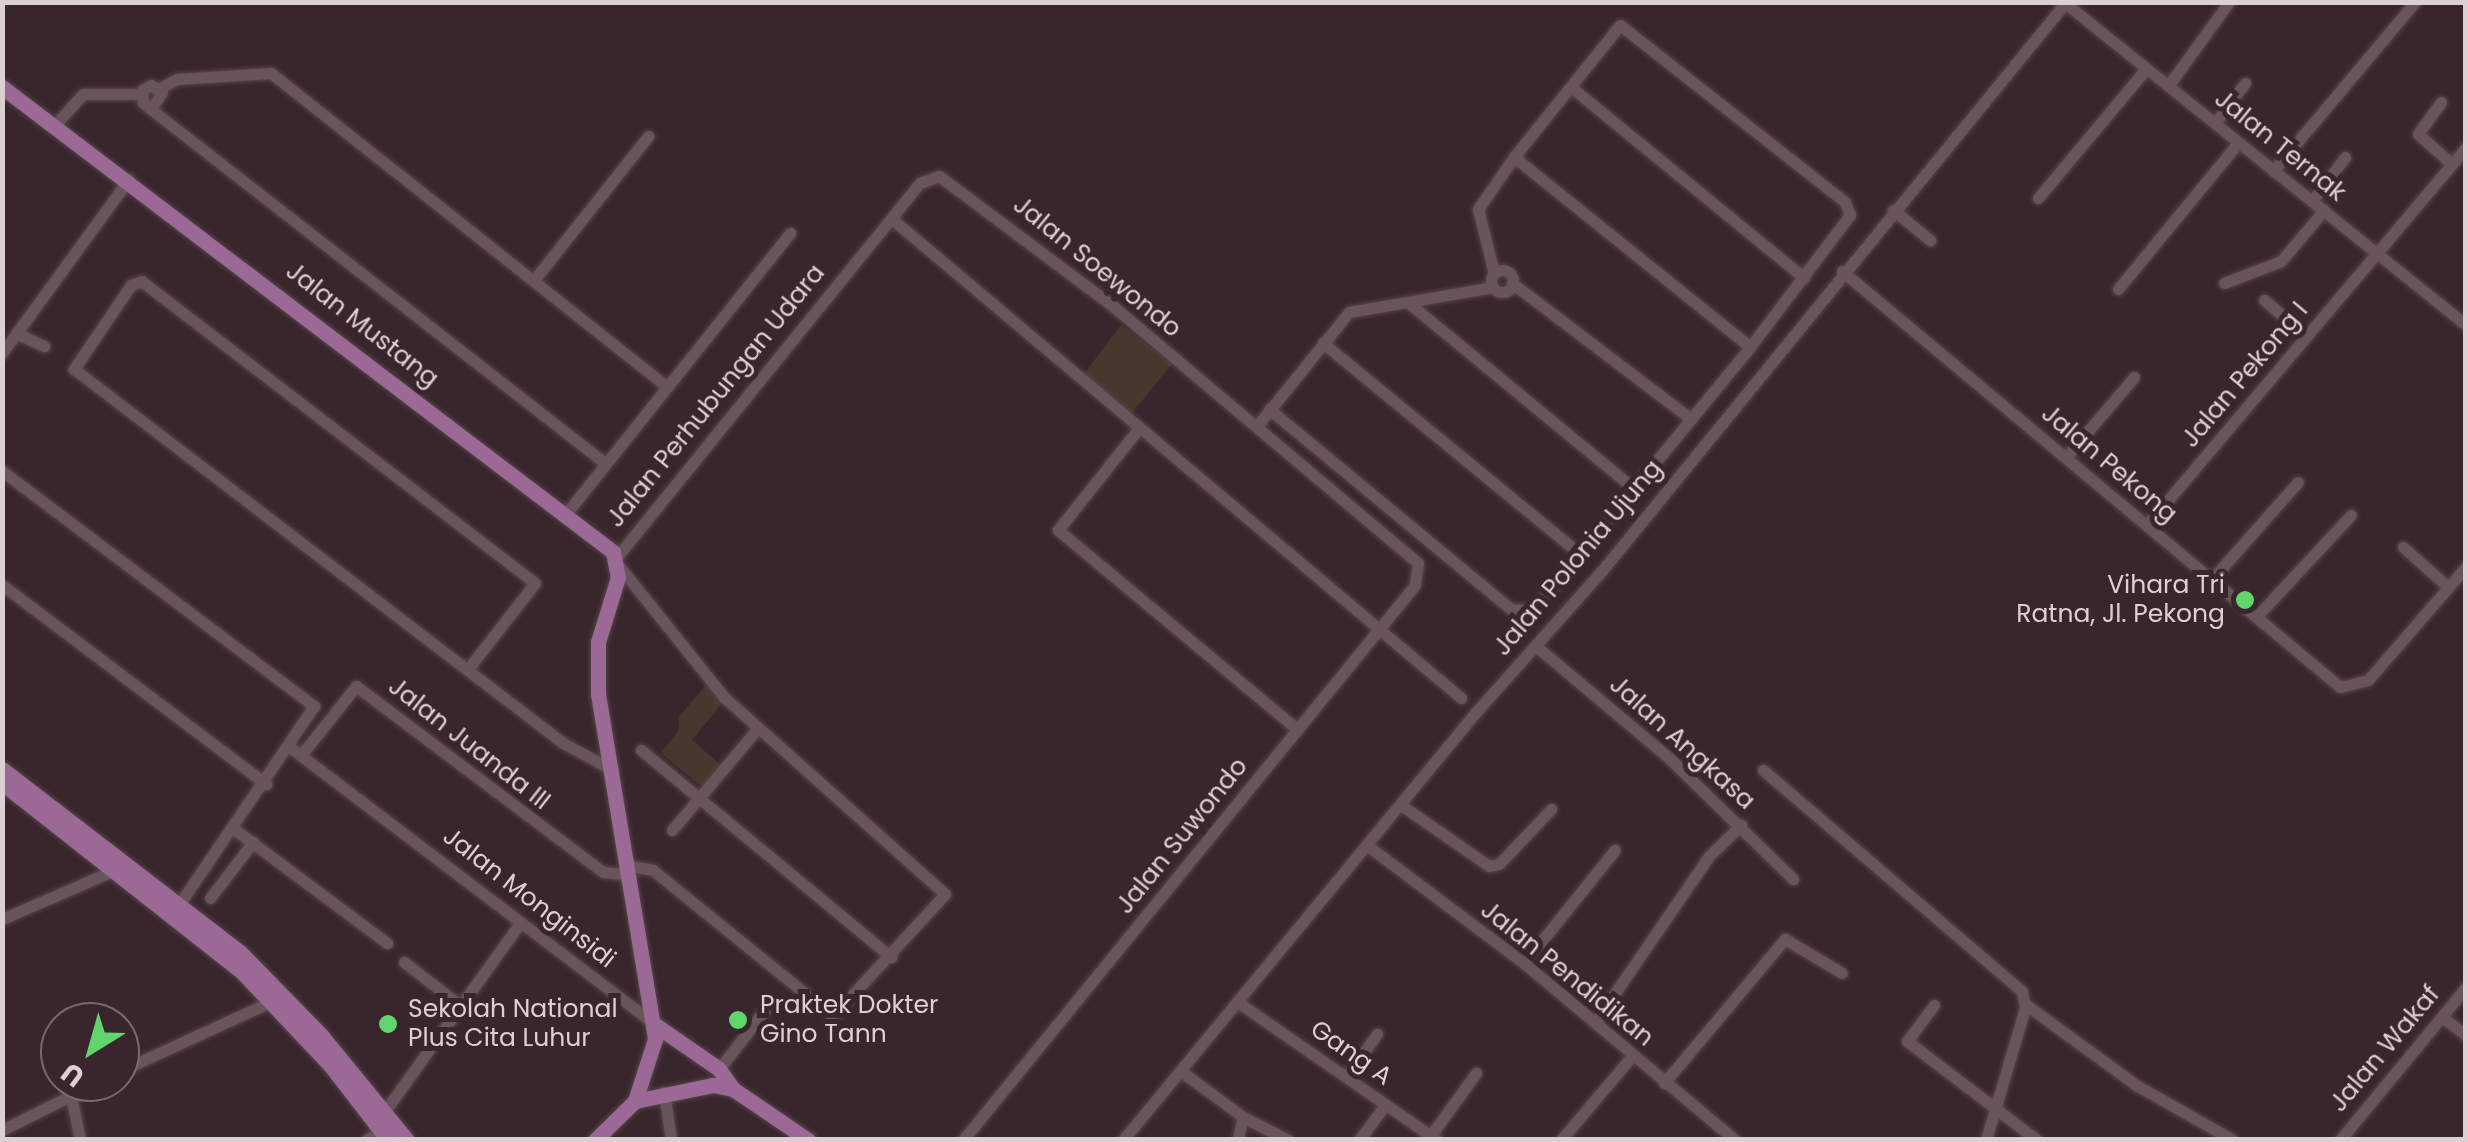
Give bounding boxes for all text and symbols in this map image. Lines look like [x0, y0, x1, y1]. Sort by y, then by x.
street label: Jalan Ternak [2208, 84, 2352, 208]
street label: Jalan Soewondo [1007, 190, 1187, 344]
street label: Jalan Mustang [280, 256, 444, 394]
street label: Jalan Perhubungan Udara [601, 259, 831, 533]
street label: Jalan Pekong I [2176, 296, 2314, 454]
street label: Jalan Pekong [2035, 399, 2183, 529]
street label: Jalan Polonia Ujung [1487, 454, 1669, 662]
place label: Vihara Tri Ratna, Jl. Pekong [2016, 571, 2225, 630]
marker: Vihara Tri Ratna, Jl. Pekong [2234, 589, 2256, 611]
street label: Jalan Angkasa [1603, 670, 1761, 816]
street label: Jalan Juanda III [382, 672, 556, 816]
street label: Jalan Suwondo [1110, 752, 1254, 920]
street label: Jalan Monginsidi [437, 821, 621, 975]
street label: Jalan Pendidikan [1475, 895, 1659, 1053]
street label: Jalan Wakaf [2324, 980, 2446, 1118]
place label: Praktek Dokter Gino Tann [760, 991, 938, 1050]
place label: Sekolah National Plus Cita Luhur [408, 995, 618, 1054]
north arrow [40, 1002, 140, 1102]
marker: Praktek Dokter Gino Tann [725, 1007, 751, 1033]
marker: Sekolah National Plus Cita Luhur [377, 1013, 399, 1035]
street label: Gang A [1304, 1014, 1398, 1092]
text: U [53, 1053, 92, 1096]

